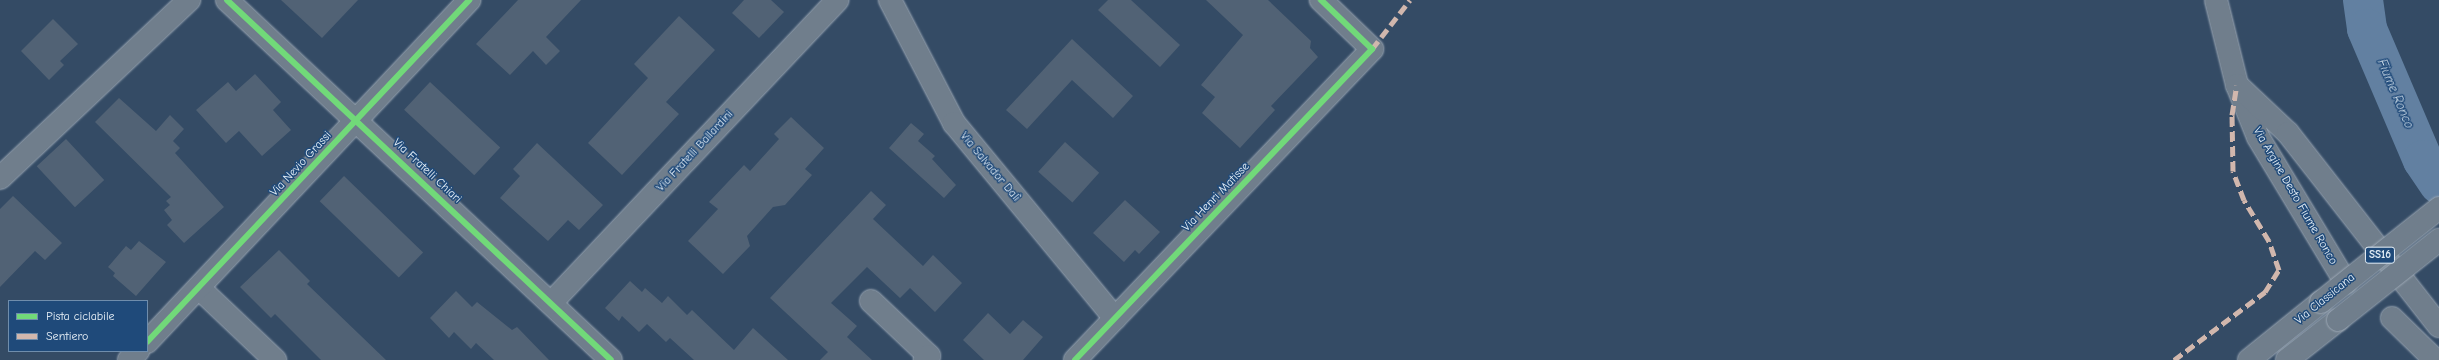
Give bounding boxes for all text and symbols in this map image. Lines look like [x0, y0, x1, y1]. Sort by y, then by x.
water label: Fiume Ronco [2373, 57, 2417, 131]
street label: Via Fratelli Ballardini [654, 107, 736, 195]
street label: Via Argine Desto Fiume Ronco [2250, 125, 2340, 267]
street label: Via Nevio Grassi [267, 129, 335, 199]
street label: Via Salvador Dalì [957, 129, 1023, 205]
street label: Via Fratelli Chiari [390, 136, 464, 206]
street label: Via Henri Matisse [1179, 159, 1253, 235]
road number: SS16 [2364, 246, 2396, 264]
street label: Via Classicana [2292, 270, 2358, 328]
legend [8, 300, 148, 352]
text: Pista ciclabile [46, 309, 115, 323]
text: Sentiero [46, 329, 88, 343]

